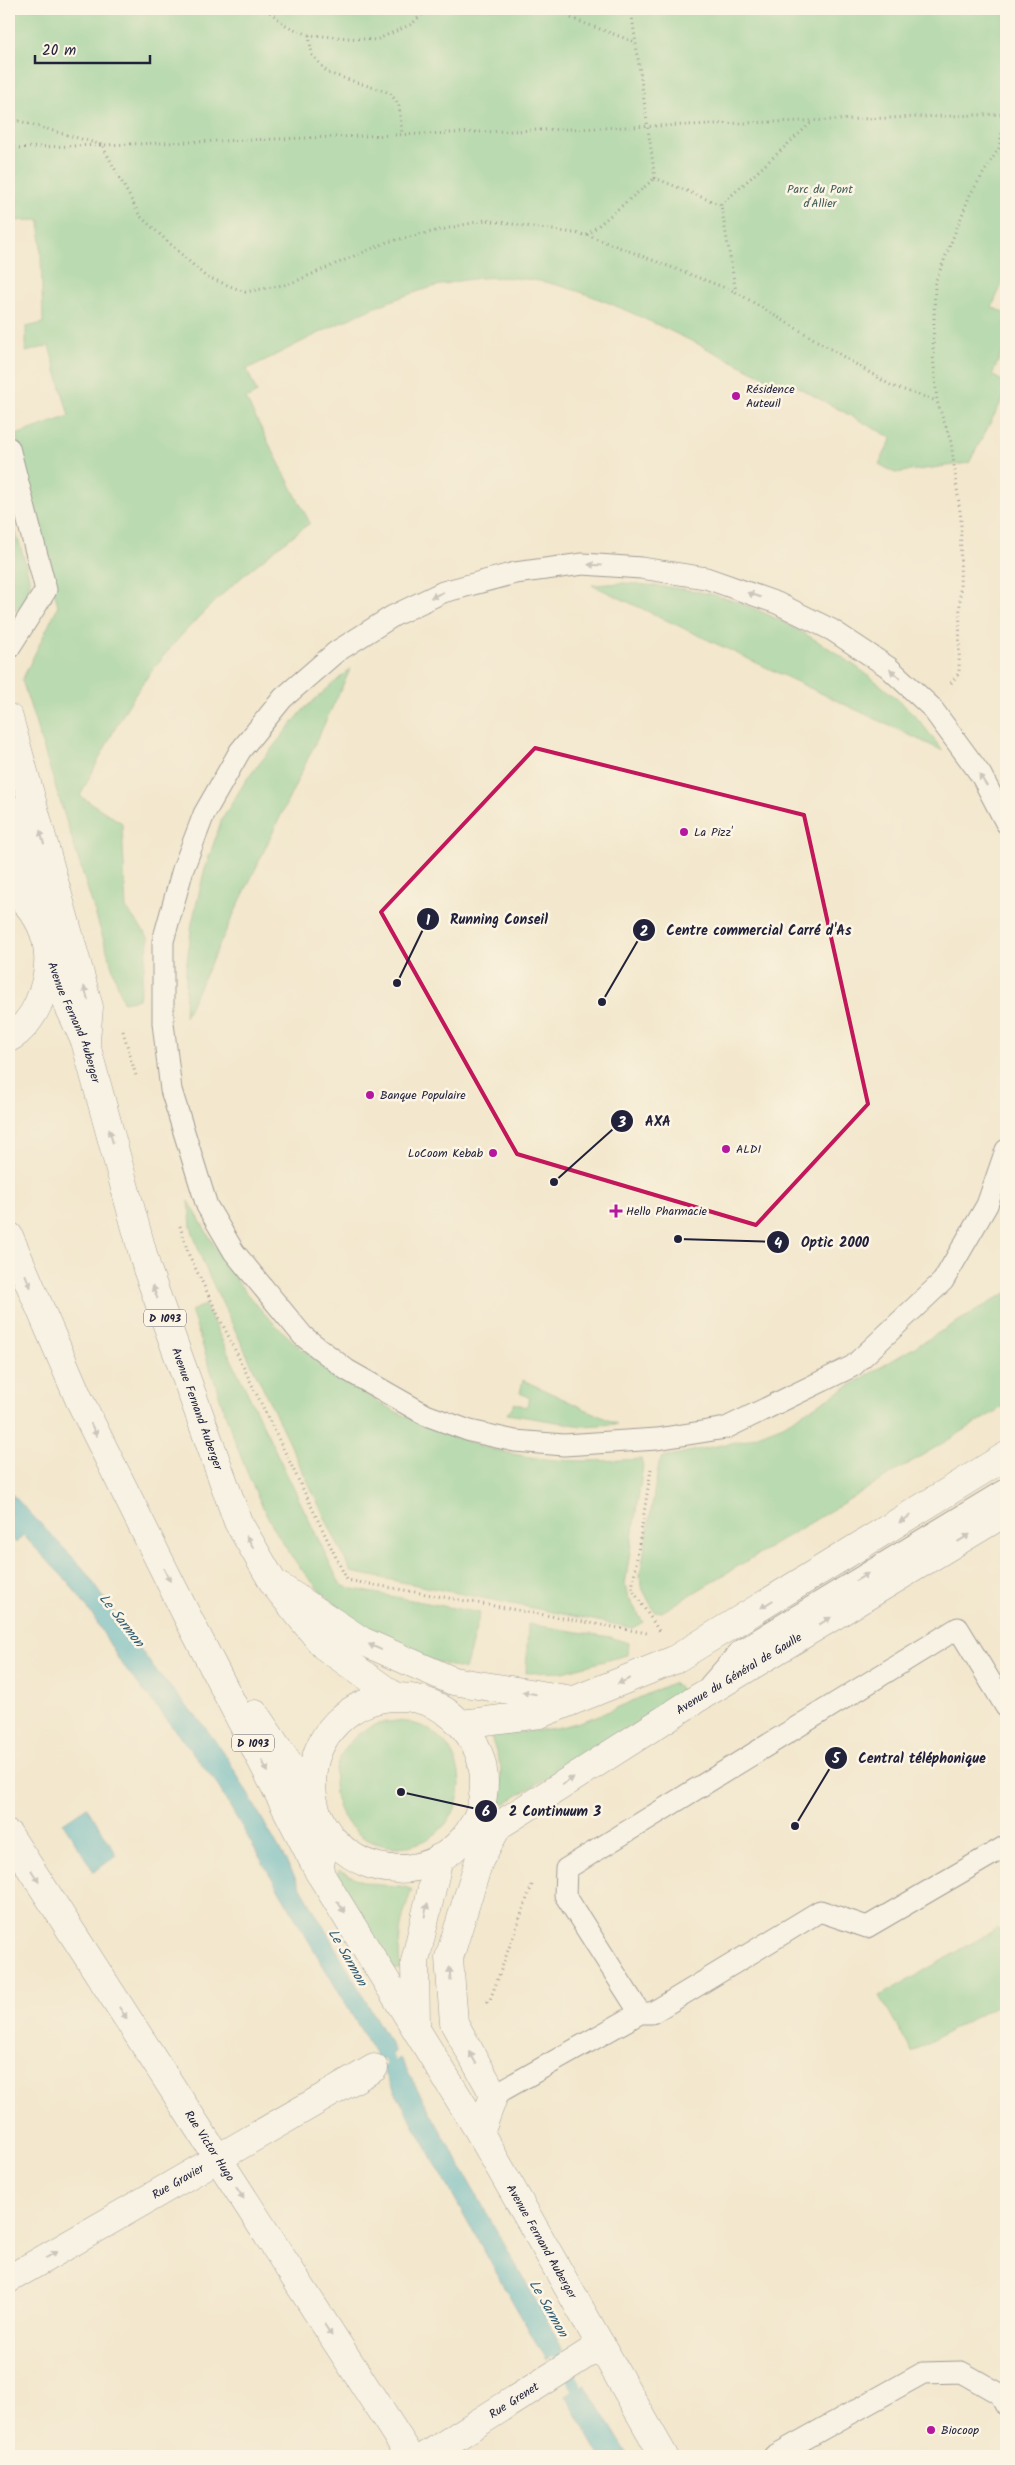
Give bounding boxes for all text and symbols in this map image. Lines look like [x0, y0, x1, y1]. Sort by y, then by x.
scale bar [35, 32, 150, 64]
text: 20 m [42, 39, 76, 63]
park label: Parc du Pont d'Allier [787, 180, 853, 213]
place label: Résidence Auteuil [746, 380, 795, 413]
marker: Résidence Auteuil [730, 390, 742, 402]
one-way arrow [587, 561, 603, 569]
one-way arrow [746, 591, 761, 599]
one-way arrow [430, 592, 444, 600]
one-way arrow [889, 668, 901, 680]
one-way arrow [979, 773, 988, 787]
place label: La Pizz' [694, 823, 733, 842]
marker: La Pizz' [678, 826, 690, 838]
one-way arrow [38, 829, 46, 844]
callout: Running Conseil [416, 905, 558, 934]
text: 1 [426, 909, 431, 933]
text: Running Conseil [450, 909, 548, 931]
callout: Centre commercial Carré d'As [631, 916, 862, 945]
text: 2 [640, 920, 649, 944]
text: Centre commercial Carré d'As [666, 920, 852, 942]
street label: Avenue Fernand Auberger [42, 959, 105, 1086]
one-way arrow [81, 986, 89, 1001]
place label: Banque Populaire [380, 1086, 466, 1105]
marker: Banque Populaire [364, 1089, 376, 1101]
callout: AXA [610, 1107, 681, 1136]
text: 3 [617, 1111, 626, 1135]
text: AXA [645, 1111, 671, 1133]
one-way arrow [107, 1128, 115, 1143]
place label: ALDI [736, 1140, 762, 1159]
marker: ALDI [720, 1143, 732, 1155]
place label: LoCoom Kebab [408, 1144, 484, 1163]
marker: LoCoom Kebab [487, 1147, 499, 1159]
place label: Hello Pharmacie [626, 1202, 707, 1221]
marker: Hello Pharmacie [610, 1205, 622, 1217]
callout: Optic 2000 [766, 1228, 879, 1257]
text: 4 [774, 1232, 782, 1256]
text: Optic 2000 [801, 1232, 870, 1254]
one-way arrow [24, 1274, 32, 1289]
one-way arrow [151, 1284, 159, 1299]
road number: D 1093 [144, 1310, 186, 1326]
street label: Avenue Fernand Auberger [166, 1345, 228, 1474]
one-way arrow [90, 1422, 98, 1437]
one-way arrow [898, 1514, 912, 1523]
one-way arrow [958, 1533, 971, 1542]
one-way arrow [245, 1535, 254, 1548]
one-way arrow [163, 1568, 171, 1582]
one-way arrow [856, 1572, 869, 1581]
water label: Le Sarmon [93, 1589, 150, 1653]
one-way arrow [760, 1599, 773, 1608]
one-way arrow [819, 1617, 832, 1626]
street label: Avenue du Général de Gaulle [672, 1628, 806, 1720]
one-way arrow [368, 1642, 382, 1650]
one-way arrow [617, 1678, 631, 1686]
one-way arrow [520, 1689, 536, 1697]
road number: D 1093 [232, 1735, 274, 1752]
callout: Central téléphonique [823, 1743, 996, 1772]
text: 5 [831, 1747, 841, 1771]
text: Central téléphonique [858, 1748, 986, 1770]
one-way arrow [261, 1759, 269, 1773]
one-way arrow [562, 1776, 575, 1786]
callout: 2 Continuum 3 [473, 1797, 611, 1826]
text: 6 [482, 1800, 490, 1824]
text: 2 Continuum 3 [509, 1801, 601, 1823]
one-way arrow [30, 1870, 40, 1883]
one-way arrow [337, 1901, 346, 1914]
one-way arrow [422, 1903, 430, 1918]
water label: Le Sarmon [322, 1925, 373, 1992]
one-way arrow [446, 1966, 454, 1982]
one-way arrow [119, 2006, 128, 2019]
one-way arrow [469, 2051, 478, 2064]
street label: Rue Victor Hugo [179, 2107, 239, 2185]
street label: Rue Gravier [149, 2159, 209, 2204]
street label: Avenue Fernand Auberger [501, 2181, 582, 2303]
one-way arrow [235, 2187, 245, 2200]
one-way arrow [44, 2250, 58, 2259]
water label: Le Sarmon [523, 2276, 574, 2343]
one-way arrow [323, 2323, 333, 2337]
street label: Rue Grenet [485, 2377, 543, 2424]
place label: Biocoop [941, 2421, 979, 2440]
marker: Biocoop [925, 2424, 937, 2436]

